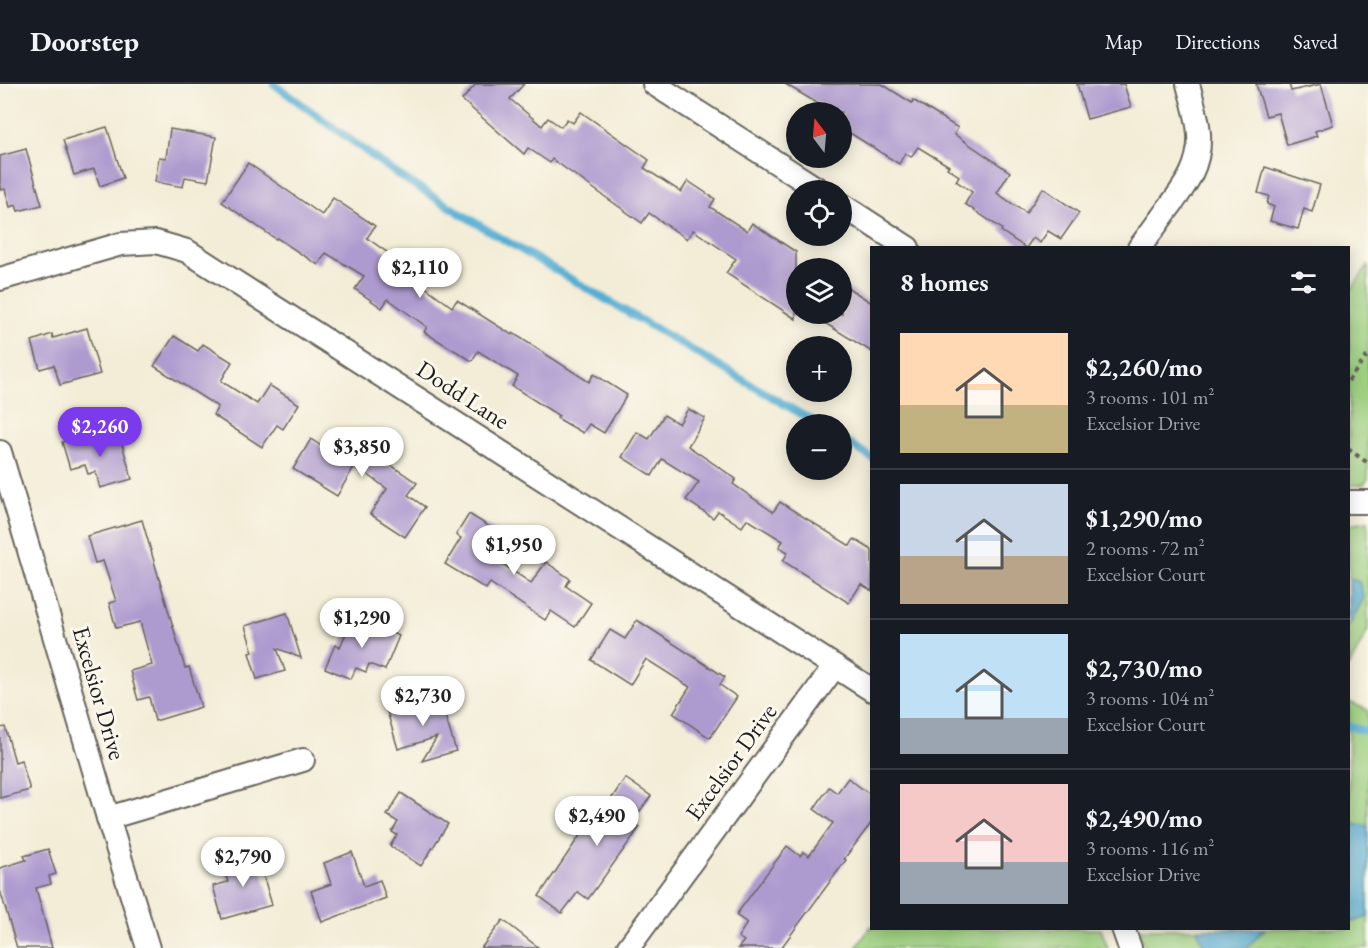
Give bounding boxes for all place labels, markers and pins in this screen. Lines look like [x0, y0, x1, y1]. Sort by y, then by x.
pin: $2,110 [371, 248, 469, 299]
pin: $2,260 [51, 407, 149, 458]
pin: $3,850 [313, 427, 411, 478]
pin: $1,950 [465, 525, 563, 576]
pin: $1,290 [313, 598, 411, 649]
pin: $2,730 [374, 676, 472, 727]
pin: $2,490 [548, 796, 646, 847]
pin: $2,790 [194, 837, 292, 888]

